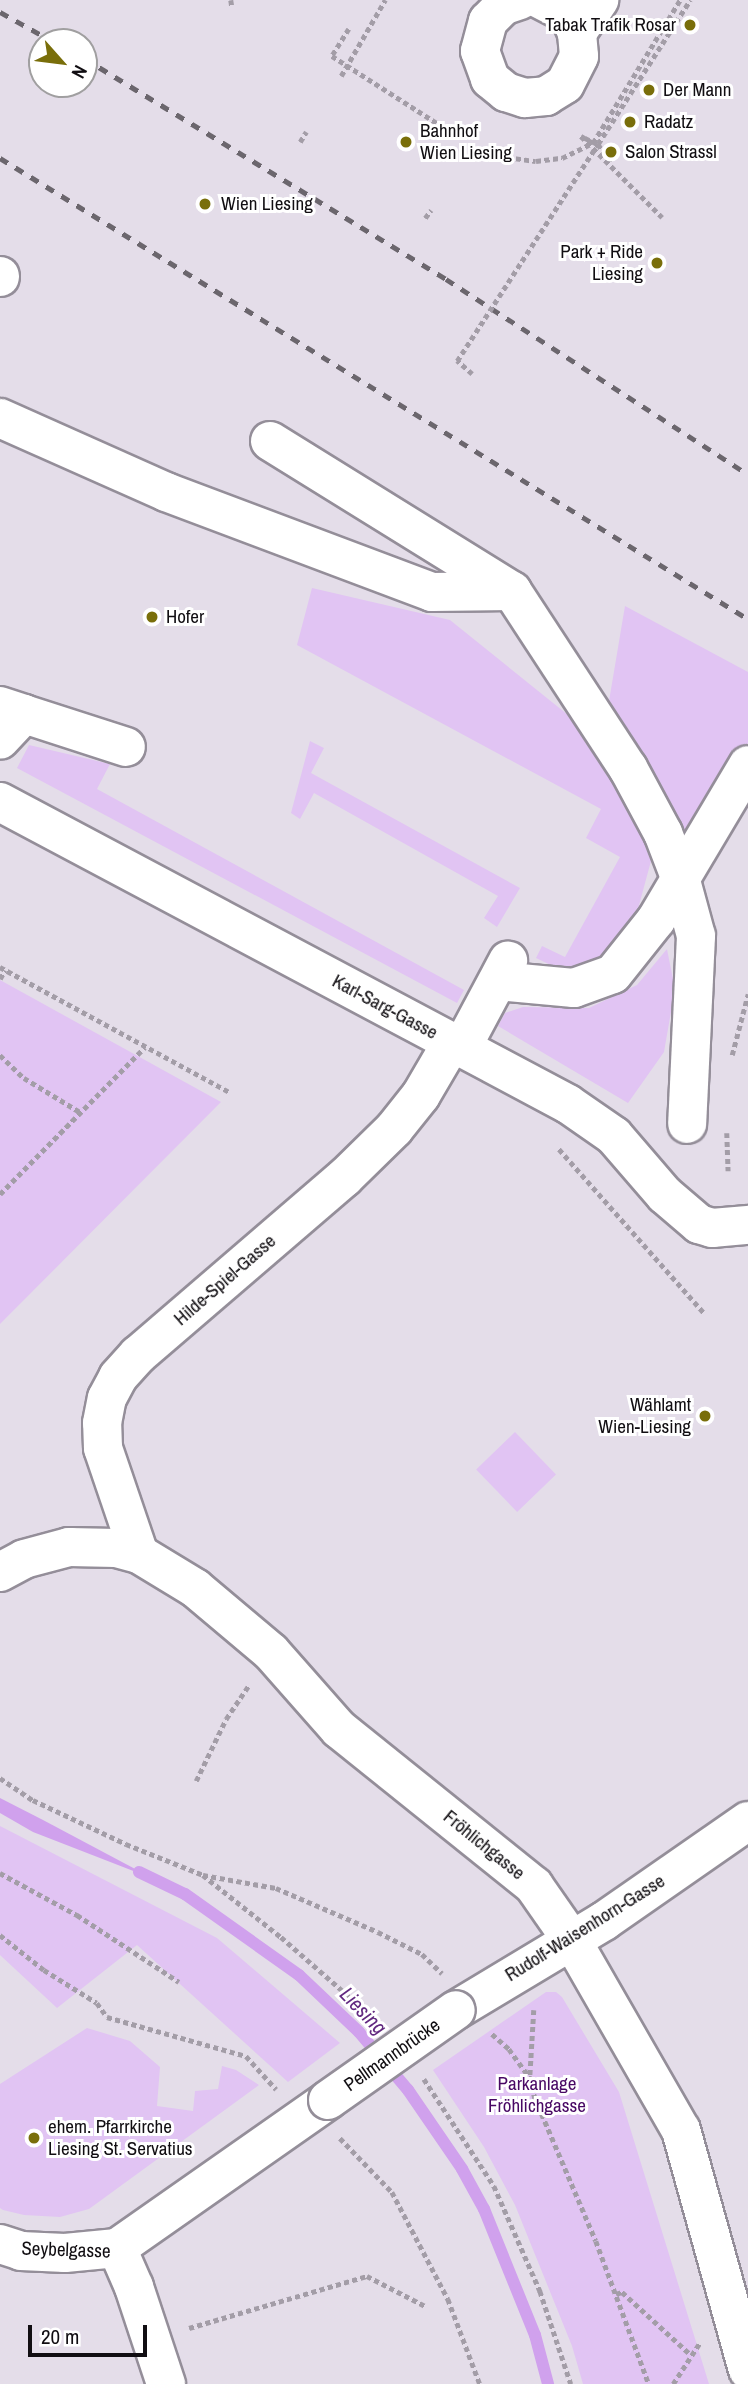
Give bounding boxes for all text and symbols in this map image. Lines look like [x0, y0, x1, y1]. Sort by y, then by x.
place label: Tabak Trafik Rosar [545, 14, 676, 36]
marker: Tabak Trafik Rosar [682, 17, 698, 33]
north arrow [28, 28, 98, 98]
text: N [66, 61, 94, 83]
place label: Der Mann [663, 79, 731, 101]
marker: Der Mann [641, 82, 657, 98]
place label: Radatz [644, 111, 693, 133]
marker: Radatz [622, 114, 638, 130]
place label: Bahnhof Wien Liesing [420, 120, 512, 164]
marker: Bahnhof Wien Liesing [398, 134, 414, 150]
place label: Salon Strassl [625, 141, 717, 163]
marker: Salon Strassl [603, 144, 619, 160]
place label: Wien Liesing [221, 193, 313, 215]
marker: Wien Liesing [195, 194, 215, 214]
place label: Park + Ride Liesing [560, 241, 643, 285]
marker: Park + Ride Liesing [649, 255, 665, 271]
place label: Hofer [166, 606, 204, 628]
marker: Hofer [144, 609, 160, 625]
street label: Karl-Sarg-Gasse [328, 970, 442, 1044]
street label: Hilde-Spiel-Gasse [169, 1230, 281, 1330]
place label: Wählamt Wien-Liesing [598, 1394, 691, 1438]
marker: Wählamt Wien-Liesing [697, 1408, 713, 1424]
street label: Fröhlichgasse [439, 1805, 529, 1885]
street label: Rudolf-Waisenhorn-Gasse [501, 1870, 669, 1986]
water label: Liesing [334, 1982, 392, 2040]
street label: Pellmannbrücke [340, 2014, 444, 2096]
park label: Parkanlage Fröhlichgasse [488, 2073, 586, 2117]
place label: ehem. Pfarrkirche Liesing St. Servatius [48, 2116, 193, 2160]
marker: ehem. Pfarrkirche Liesing St. Servatius [26, 2130, 42, 2146]
street label: Seybelgasse [21, 2237, 111, 2263]
scale bar [32, 2310, 150, 2354]
text: 20 m [41, 2322, 79, 2351]

